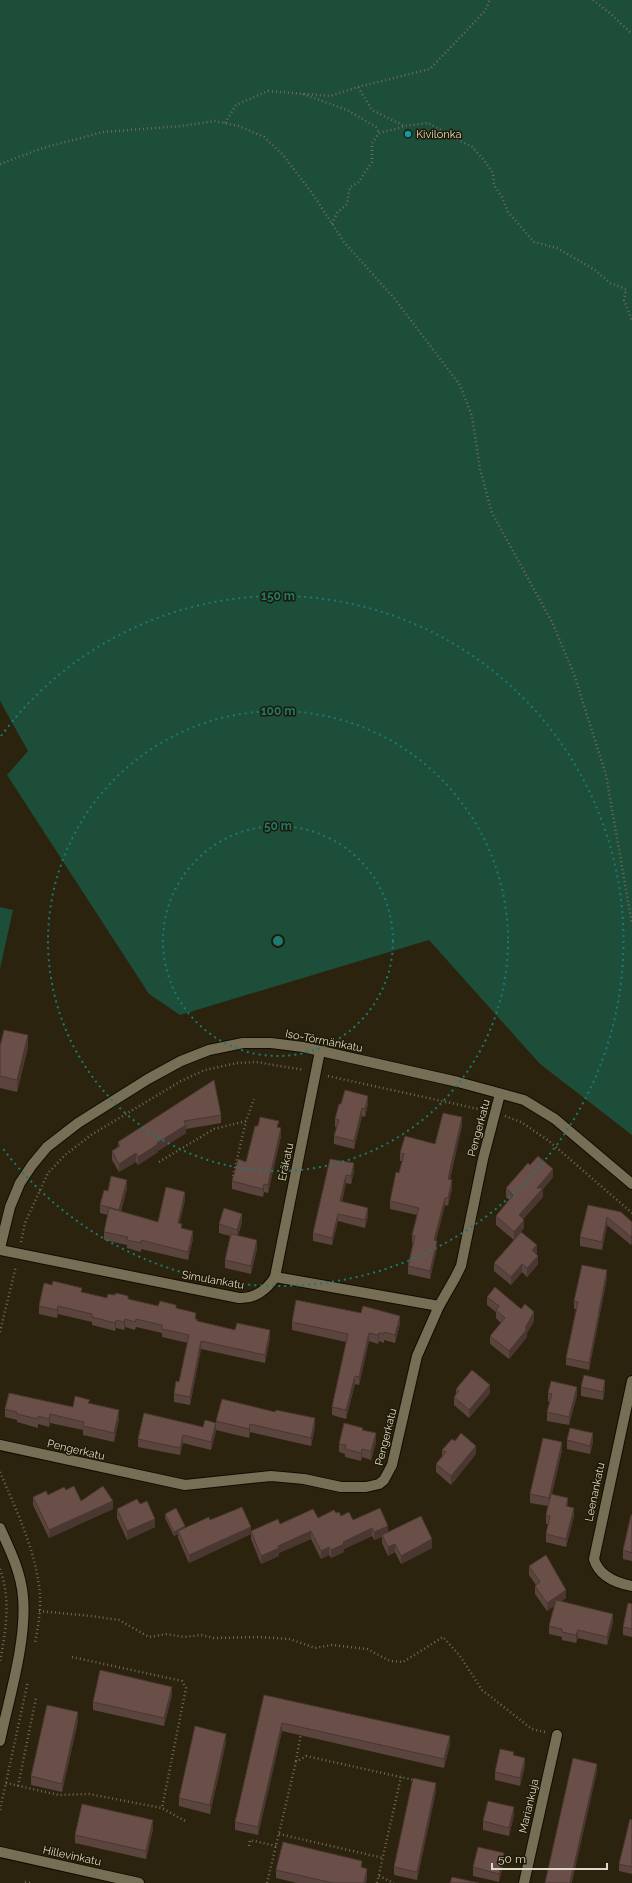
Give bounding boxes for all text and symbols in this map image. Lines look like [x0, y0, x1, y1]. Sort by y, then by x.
place label: Kivilonka [416, 128, 461, 141]
marker: Kivilonka [403, 129, 413, 139]
text: 150 m [261, 589, 295, 603]
text: 100 m [261, 704, 295, 718]
text: 50 m [264, 819, 292, 833]
centre of rings [271, 934, 285, 948]
street label: Iso-Törmänkatu [284, 1027, 364, 1055]
street label: Pengerkatu [465, 1098, 493, 1158]
street label: Eräkatu [276, 1142, 296, 1182]
street label: Simulankatu [181, 1268, 245, 1292]
street label: Pengerkatu [373, 1407, 399, 1467]
street label: Pengerkatu [46, 1437, 106, 1463]
street label: Leenankatu [582, 1461, 608, 1523]
street label: Mariankuja [516, 1778, 542, 1834]
street label: Hillevinkatu [42, 1843, 102, 1869]
scale bar [492, 1845, 607, 1871]
text: 50 m [498, 1852, 526, 1866]

